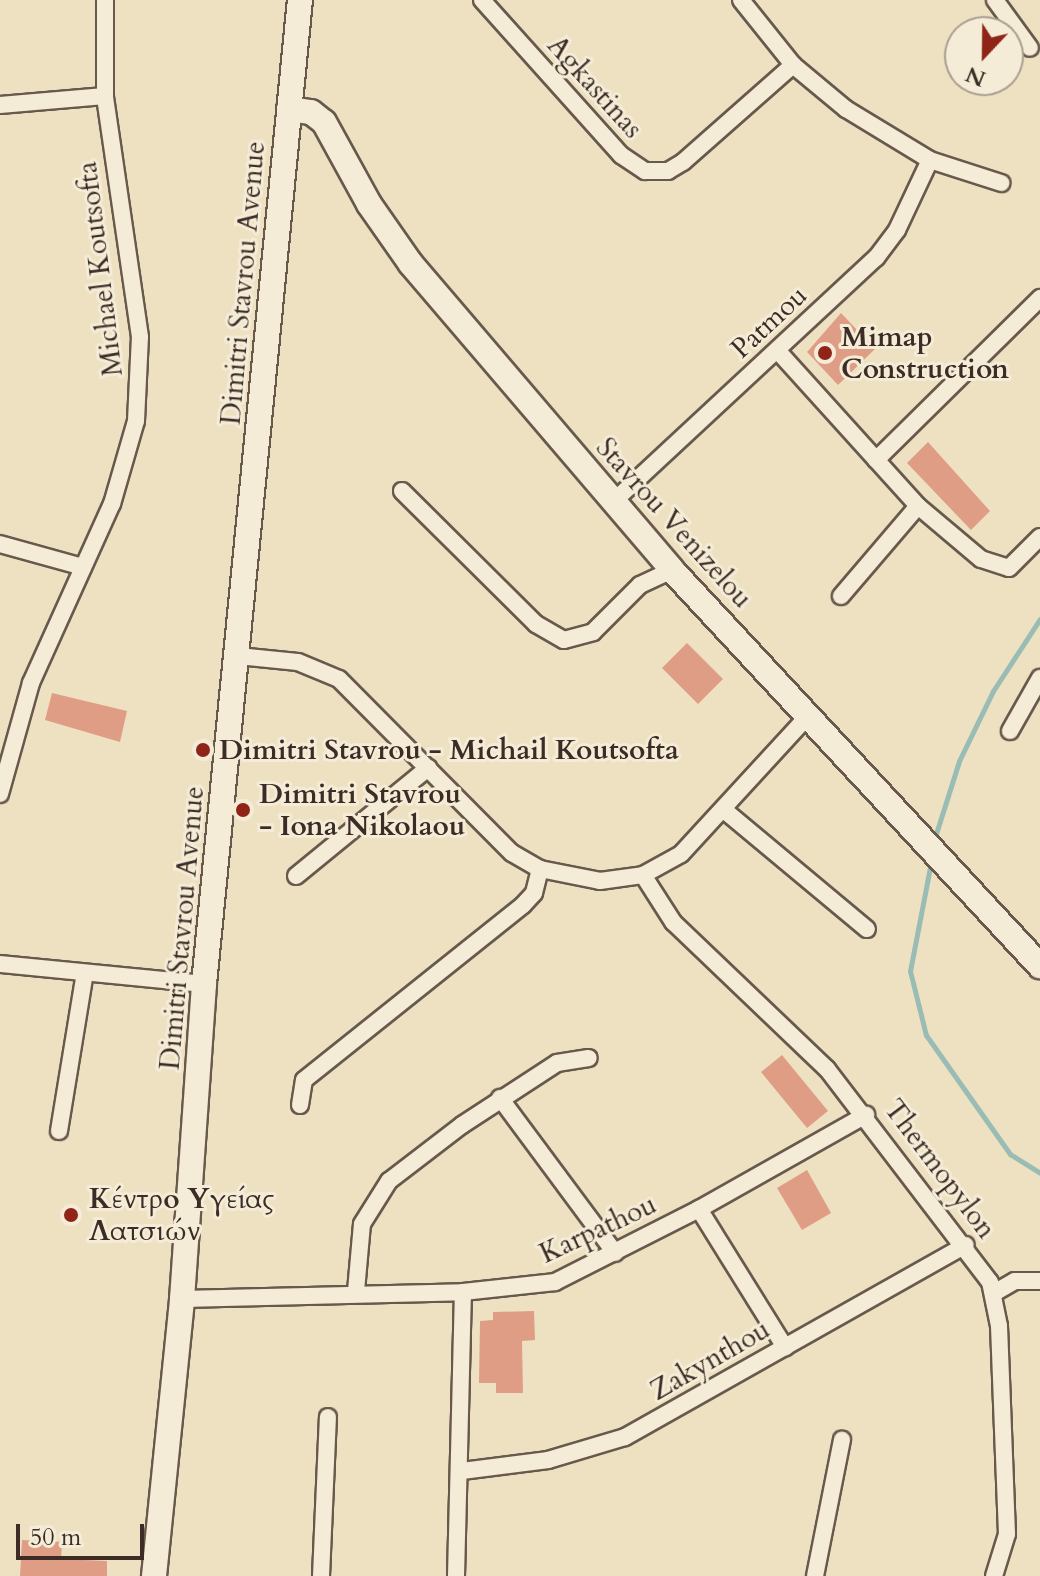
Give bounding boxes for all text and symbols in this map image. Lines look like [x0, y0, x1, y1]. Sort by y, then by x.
north arrow [944, 16, 1024, 96]
street label: Agkastinas [540, 29, 650, 145]
text: N [961, 59, 990, 94]
street label: Dimitri Stavrou Avenue [214, 140, 272, 426]
street label: Michael Koutsofta [70, 160, 130, 378]
street label: Patmou [724, 278, 814, 366]
place label: Mimap Construction [841, 320, 1009, 386]
marker: Mimap Construction [816, 344, 834, 362]
street label: Stavrou Venizelou [589, 431, 759, 615]
place label: Dimitri Stavrou - Michail Koutsofta [219, 733, 679, 767]
marker: Dimitri Stavrou - Michail Koutsofta [194, 741, 212, 759]
place label: Dimitri Stavrou - Iona Nikolaou [259, 777, 465, 843]
street label: Dimitri Stavrou Avenue [153, 785, 211, 1071]
marker: Dimitri Stavrou - Iona Nikolaou [234, 801, 252, 819]
street label: Thermopylon [877, 1093, 1003, 1245]
place label: Κέντρο Υγείας Λατσιών [89, 1182, 274, 1248]
street label: Karpathou [534, 1187, 662, 1271]
marker: Κέντρο Υγείας Λατσιών [60, 1204, 82, 1226]
street label: Zakynthou [644, 1312, 776, 1408]
scale bar [20, 1508, 148, 1558]
text: 50 m [30, 1521, 81, 1554]

